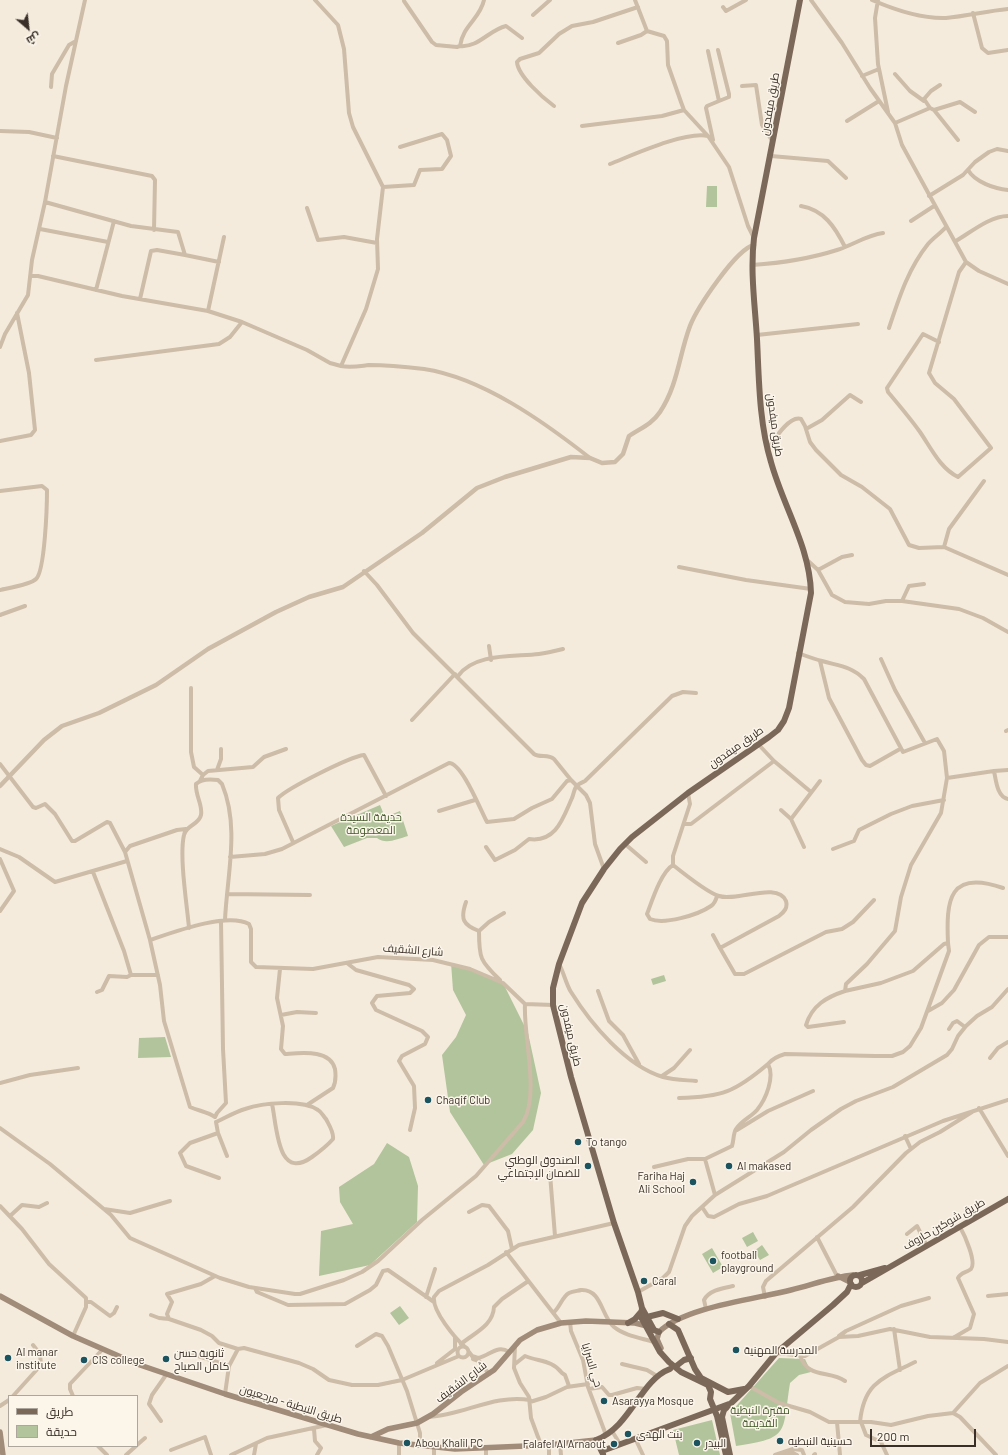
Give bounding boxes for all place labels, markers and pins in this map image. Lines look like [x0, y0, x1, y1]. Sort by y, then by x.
place label: Chaqif Club [436, 1093, 490, 1107]
marker: Chaqif Club [423, 1095, 433, 1105]
place label: To tango [586, 1135, 627, 1149]
marker: To tango [573, 1137, 583, 1147]
place label: الصندوق الوطني للضمان الإجتماعي [498, 1153, 580, 1179]
place label: Al makased [737, 1159, 791, 1173]
marker: الصندوق الوطني للضمان الإجتماعي [583, 1161, 593, 1171]
marker: Al makased [724, 1161, 734, 1171]
place label: Fariha Haj Ali School [637, 1169, 685, 1195]
marker: Fariha Haj Ali School [688, 1177, 698, 1187]
place label: football playground [721, 1248, 774, 1274]
marker: football playground [708, 1256, 718, 1266]
place label: Caral [652, 1274, 676, 1288]
marker: Caral [639, 1276, 649, 1286]
place label: المدرسة المهنية [744, 1343, 817, 1357]
place label: Al manar institute [16, 1345, 58, 1371]
marker: المدرسة المهنية [731, 1345, 741, 1355]
place label: ثانوية حسن كامل الصباح [174, 1346, 229, 1372]
marker: Al manar institute [3, 1353, 13, 1363]
place label: CIS college [92, 1353, 145, 1367]
marker: ثانوية حسن كامل الصباح [161, 1354, 171, 1364]
marker: CIS college [79, 1355, 89, 1365]
place label: Asarayya Mosque [612, 1394, 694, 1408]
marker: Asarayya Mosque [599, 1396, 609, 1406]
place label: بنت الهدى [636, 1427, 682, 1441]
marker: بنت الهدى [623, 1429, 633, 1439]
place label: حسينية النبطيه [788, 1434, 852, 1448]
place label: Abou Khalil PC [415, 1436, 483, 1450]
place label: البيدر [705, 1436, 726, 1450]
marker: حسينية النبطيه [775, 1436, 785, 1446]
place label: Falafel Al Arnaout [523, 1437, 606, 1451]
marker: Abou Khalil PC [402, 1438, 412, 1448]
marker: البيدر [692, 1438, 702, 1448]
marker: Falafel Al Arnaout [609, 1439, 619, 1449]

